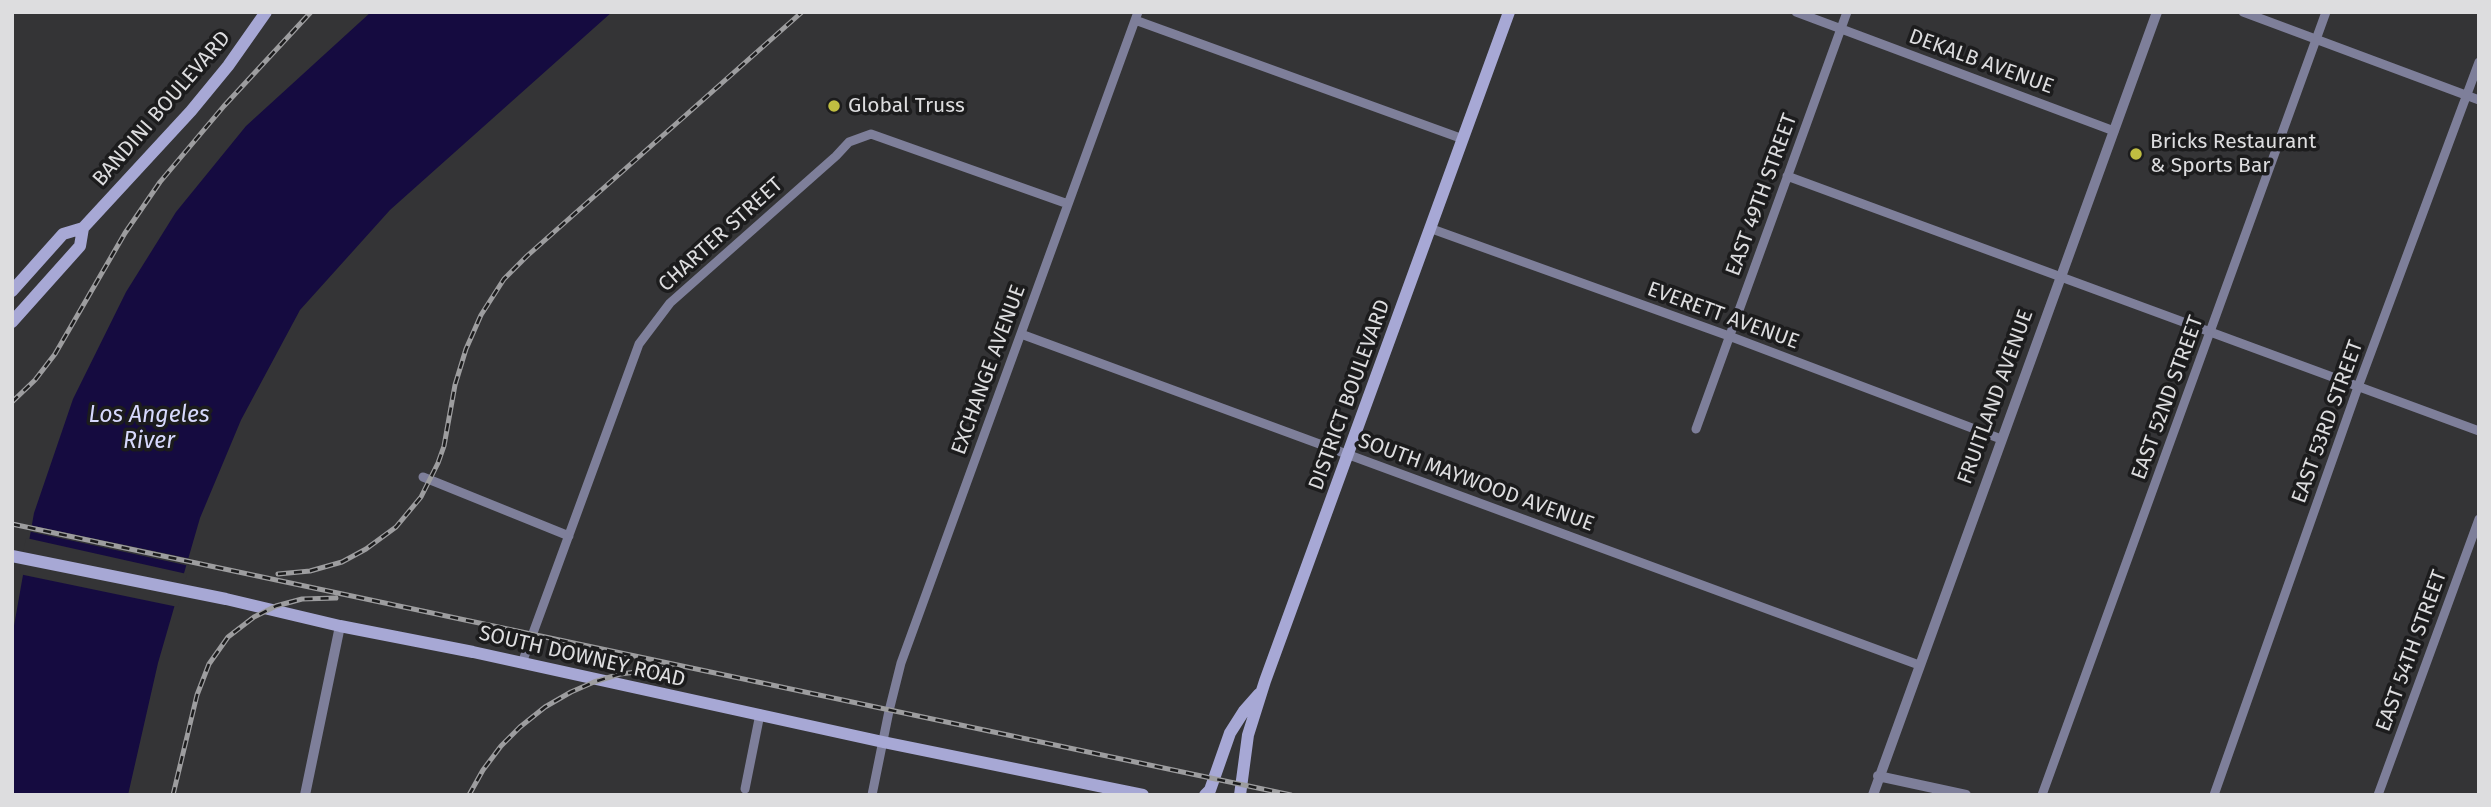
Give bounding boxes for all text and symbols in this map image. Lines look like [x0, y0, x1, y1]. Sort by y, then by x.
street label: DEKALB AVENUE [1905, 24, 2057, 100]
street label: BANDINI BOULEVARD [88, 26, 236, 192]
place label: Global Truss [848, 93, 965, 119]
marker: Global Truss [826, 98, 842, 114]
street label: EAST 49TH STREET [1721, 111, 1803, 279]
place label: Bricks Restaurant & Sports Bar [2150, 129, 2316, 179]
marker: Bricks Restaurant & Sports Bar [2128, 146, 2144, 162]
street label: CHARTER STREET [654, 173, 788, 297]
street label: EVERETT AVENUE [1644, 277, 1802, 355]
street label: EXCHANGE AVENUE [947, 282, 1031, 458]
street label: DISTRICT BOULEVARD [1304, 296, 1396, 494]
street label: FRUITLAND AVENUE [1953, 306, 2039, 488]
street label: EAST 52ND STREET [2127, 313, 2209, 483]
street label: EAST 53RD STREET [2287, 337, 2369, 507]
water label: Los Angeles River [88, 402, 210, 456]
street label: SOUTH MAYWOOD AVENUE [1355, 429, 1597, 537]
street label: EAST 54TH STREET [2371, 567, 2453, 735]
street label: SOUTH DOWNEY ROAD [476, 621, 688, 693]

